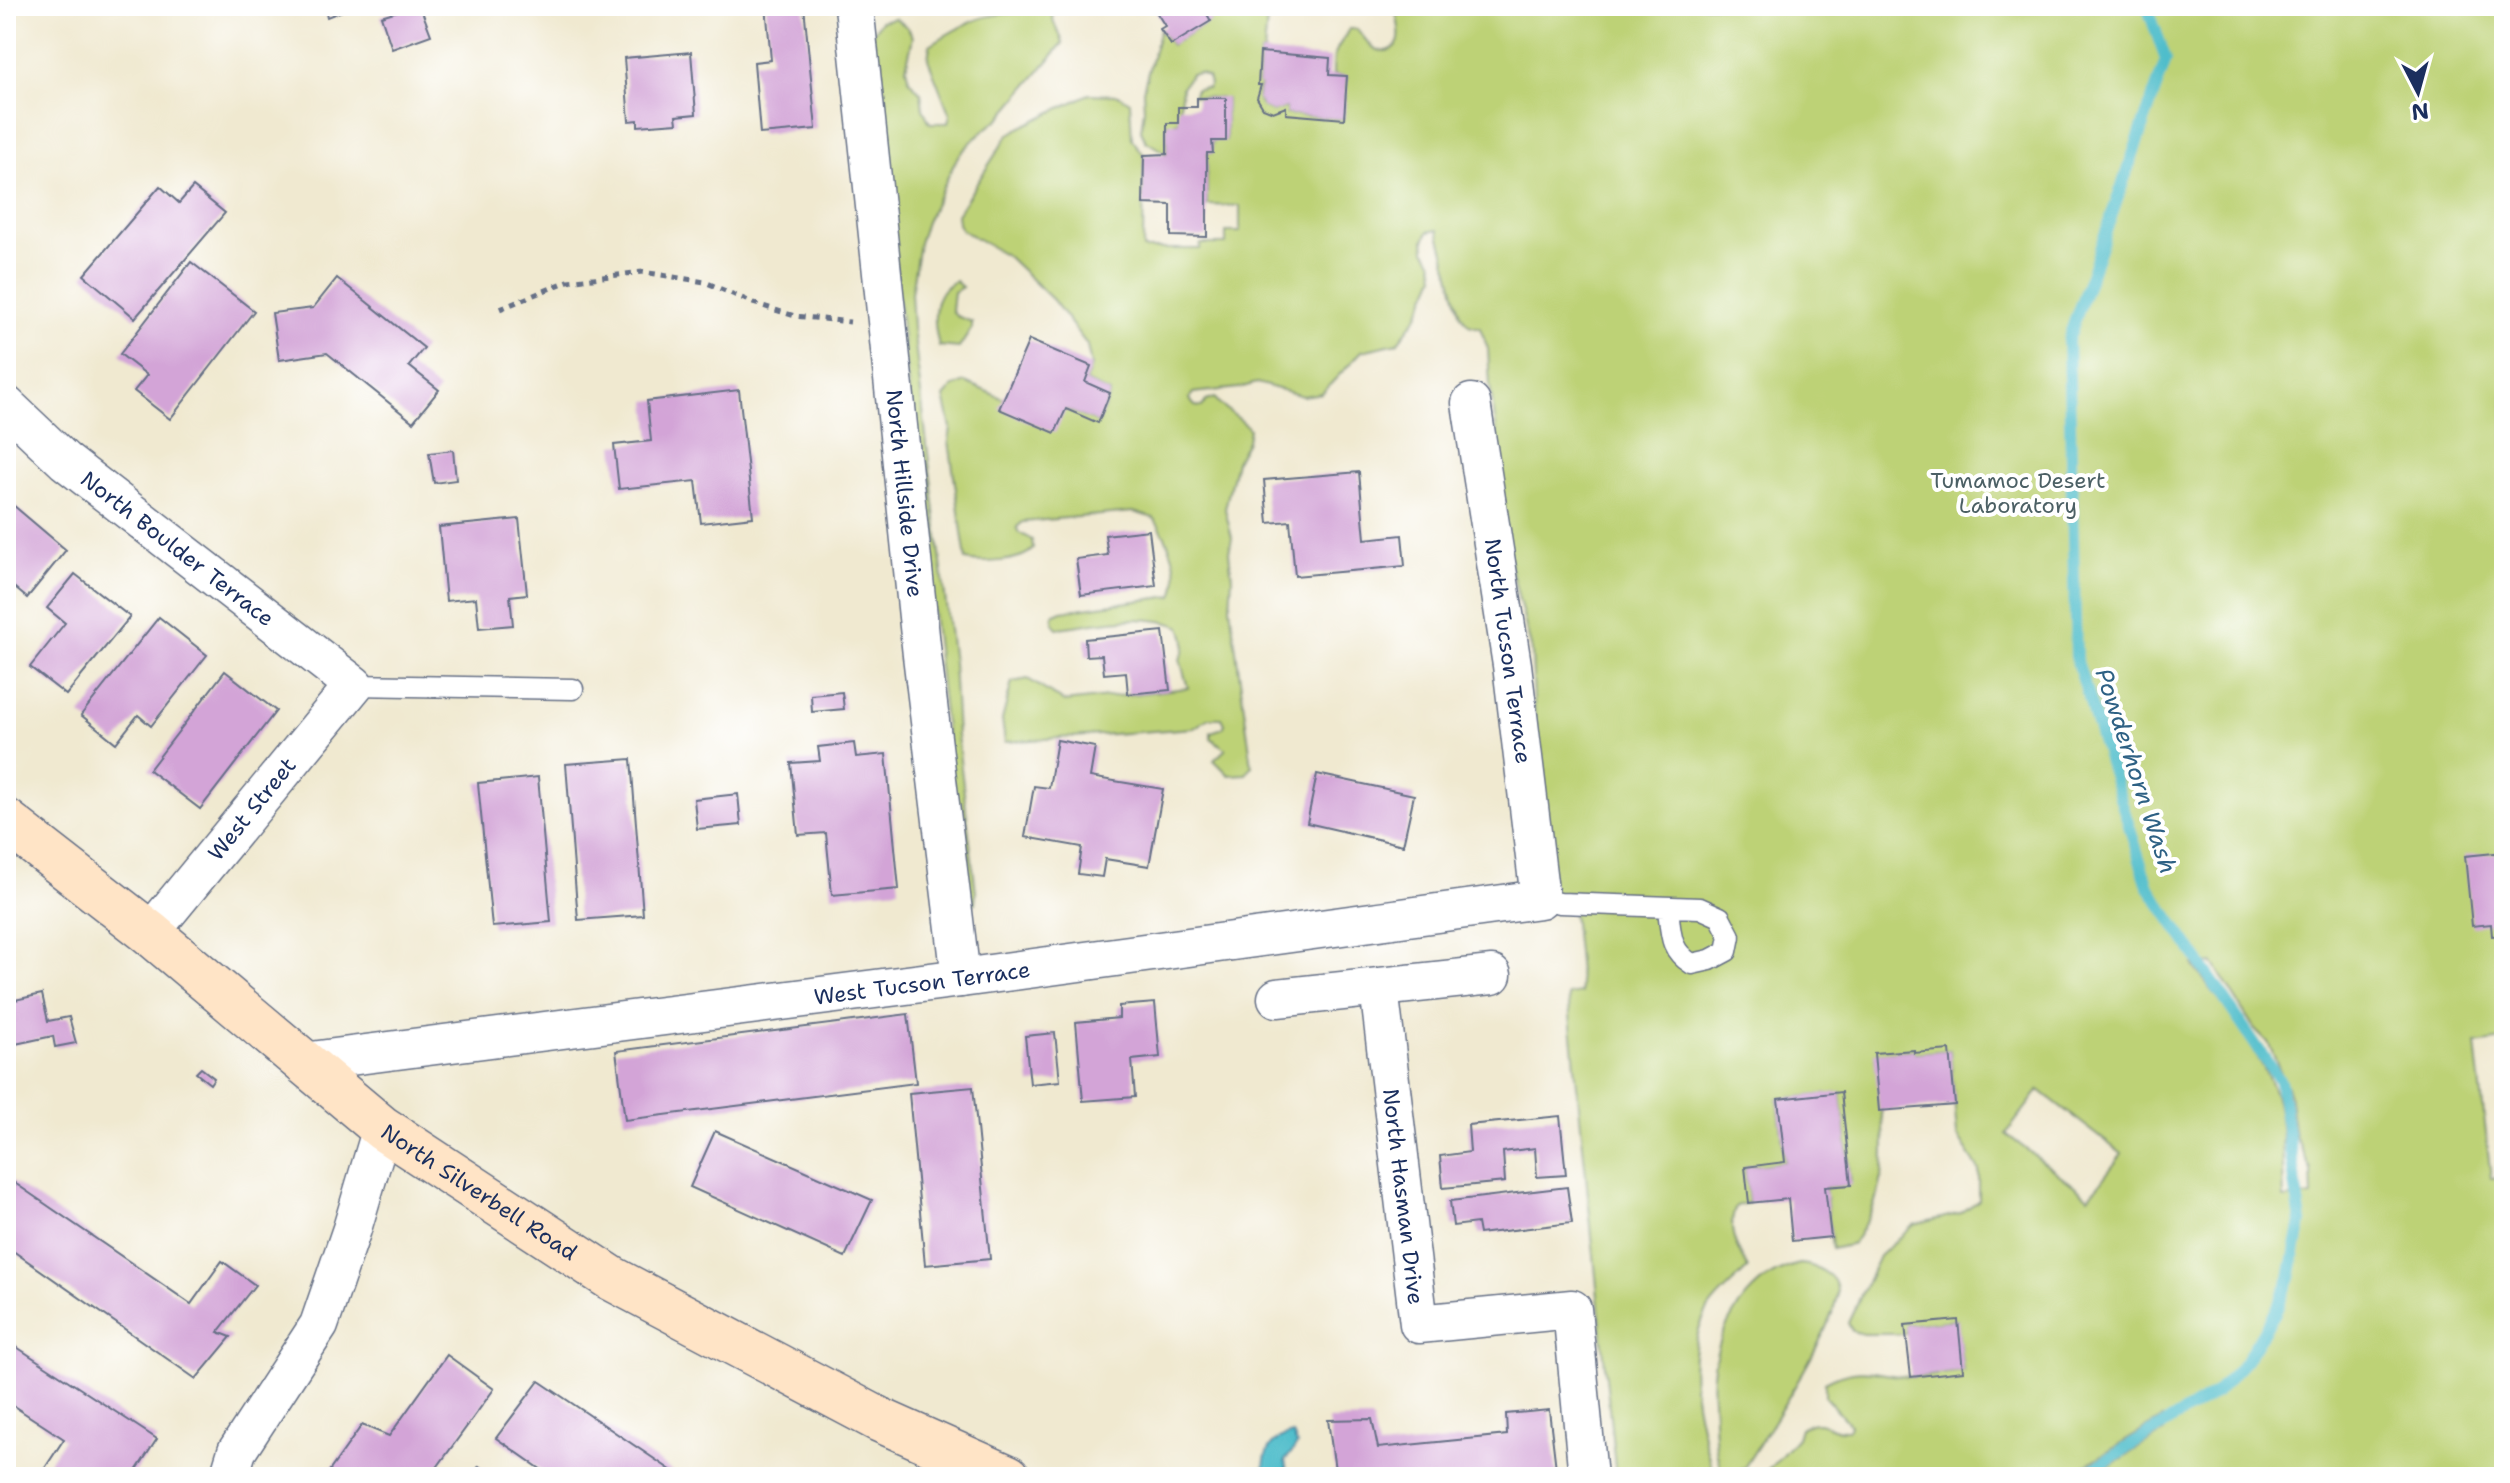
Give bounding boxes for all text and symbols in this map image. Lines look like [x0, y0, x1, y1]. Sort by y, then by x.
north arrow [2378, 52, 2458, 132]
text: N [2410, 96, 2430, 127]
street label: North Hillside Drive [880, 388, 930, 599]
street label: North Boulder Terrace [75, 464, 280, 633]
park label: Tumamoc Desert Laboratory [1930, 466, 2106, 520]
street label: North Tucson Terrace [1478, 536, 1538, 766]
water label: Powderhorn Wash [2088, 664, 2184, 878]
street label: West Street [201, 751, 303, 867]
street label: West Tucson Terrace [812, 954, 1032, 1011]
street label: North Hasman Drive [1377, 1087, 1431, 1306]
street label: North Silverbell Road [376, 1117, 583, 1267]

